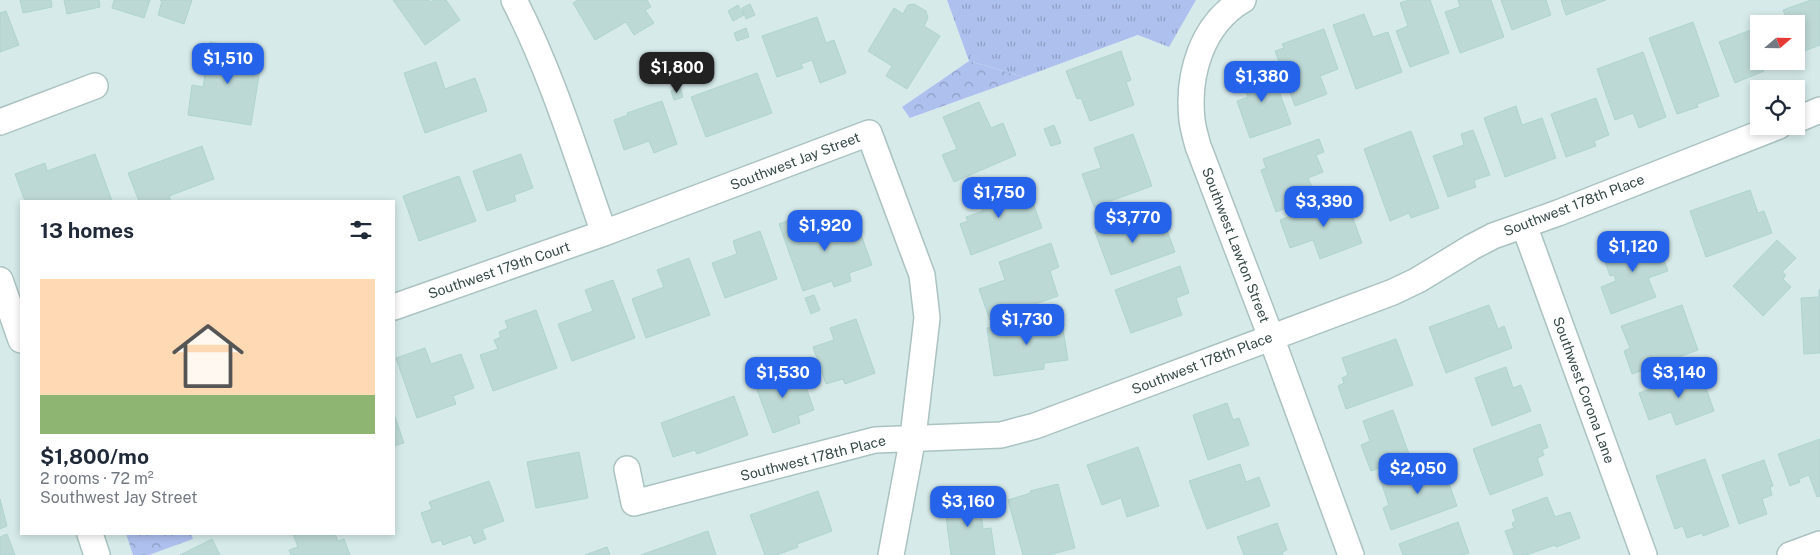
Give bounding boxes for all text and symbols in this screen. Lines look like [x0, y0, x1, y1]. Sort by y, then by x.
north arrow [1750, 15, 1805, 70]
map controls [1750, 15, 1805, 135]
pin: $1,510 [187, 42, 269, 85]
text: $1,510 [203, 49, 253, 68]
pin: $1,800 [636, 52, 718, 94]
text: $1,800 [650, 58, 704, 77]
pin: $1,380 [1221, 61, 1303, 103]
text: $1,380 [1235, 67, 1289, 86]
button: locate [1750, 80, 1805, 135]
street label: Southwest Jay Street [728, 129, 862, 193]
street label: Southwest Lawton Street [1199, 165, 1273, 325]
street label: Southwest 178th Place [1501, 171, 1647, 239]
pin: $1,750 [958, 176, 1040, 219]
text: $1,750 [973, 183, 1025, 202]
pin: $3,390 [1283, 186, 1365, 228]
text: $3,390 [1295, 192, 1353, 211]
pin: $3,770 [1092, 202, 1174, 244]
text: $3,770 [1106, 208, 1160, 227]
pin: $1,920 [784, 210, 866, 252]
icon: filters [347, 216, 375, 244]
text: $1,920 [798, 216, 852, 235]
text: 13 homes [40, 218, 134, 243]
pin: $1,120 [1592, 230, 1674, 273]
text: $1,120 [1608, 237, 1658, 256]
street label: Southwest 179th Court [426, 238, 572, 302]
pin: $1,730 [986, 304, 1068, 346]
text: $1,730 [1001, 310, 1053, 329]
icon: home [163, 311, 253, 401]
street label: Southwest Corona Lane [1550, 315, 1618, 465]
street label: Southwest 178th Place [1129, 329, 1275, 397]
pin: $1,530 [742, 356, 824, 399]
pin: $3,140 [1638, 356, 1720, 399]
text: $1,530 [756, 363, 810, 382]
text: $3,140 [1652, 363, 1706, 382]
street label: Southwest 178th Place [739, 432, 887, 484]
text: $1,800/mo [40, 444, 149, 469]
pin: $2,050 [1377, 452, 1459, 495]
text: $2,050 [1390, 459, 1446, 478]
text: 2 rooms · 72 m² [40, 469, 154, 488]
pin: $3,160 [927, 486, 1009, 528]
text: Southwest Jay Street [40, 488, 197, 507]
text: $3,160 [941, 492, 995, 511]

